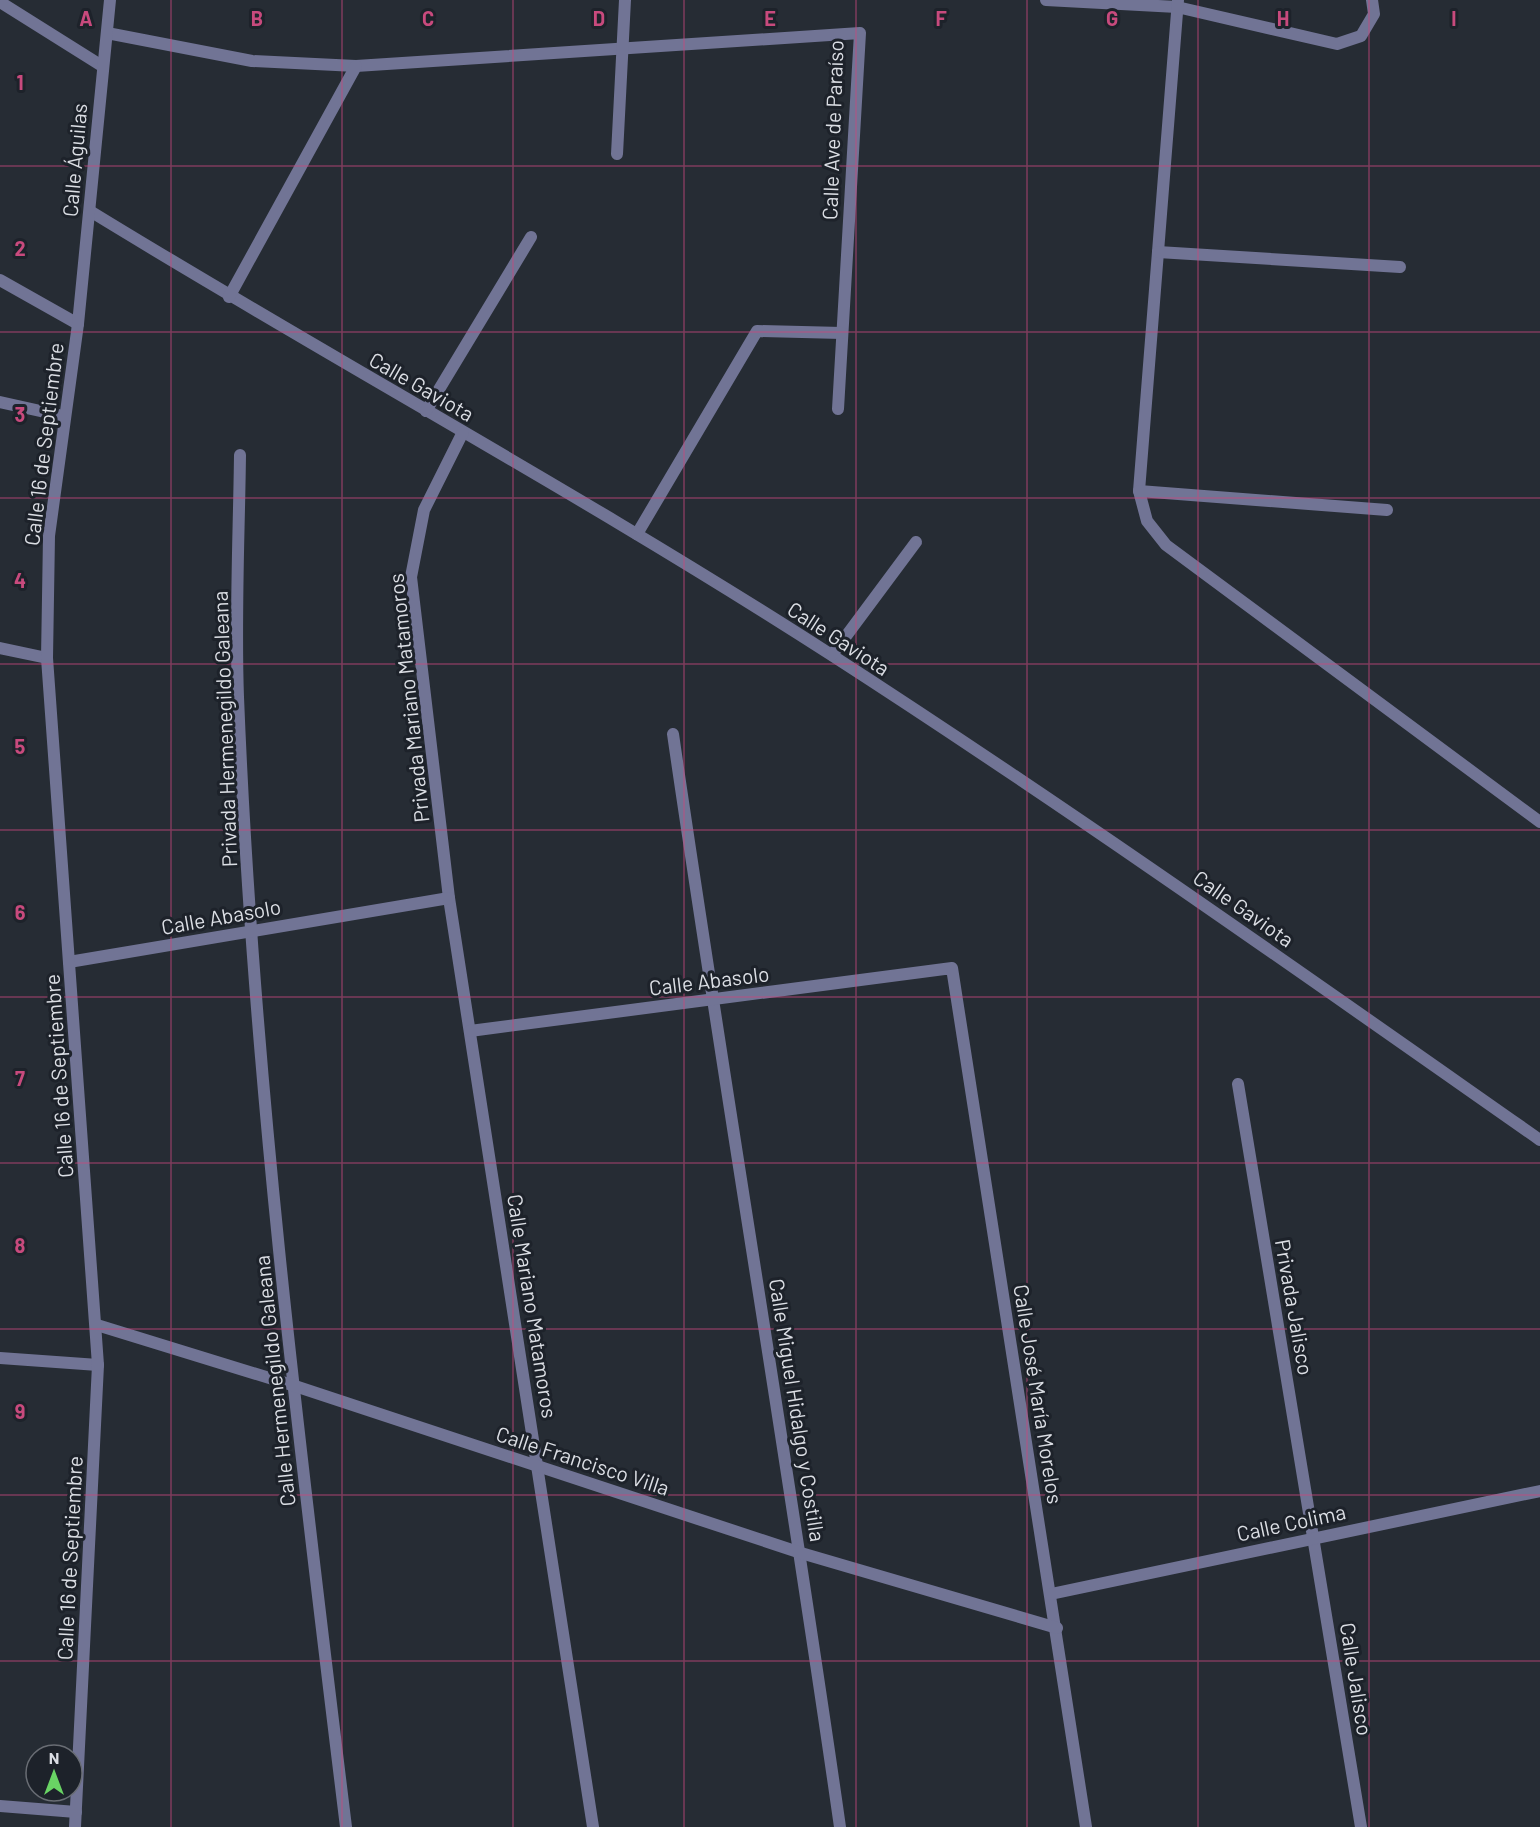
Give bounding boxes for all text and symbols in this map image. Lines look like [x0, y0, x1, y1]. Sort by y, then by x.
text: A [79, 6, 93, 30]
text: B [251, 6, 263, 30]
text: C [422, 6, 434, 30]
text: D [593, 6, 605, 30]
text: E [764, 6, 776, 30]
text: F [935, 6, 947, 30]
text: G [1106, 6, 1118, 30]
text: H [1277, 6, 1289, 30]
text: I [1451, 6, 1457, 30]
street label: Calle Ave de Paraíso [816, 40, 848, 220]
text: 1 [16, 70, 24, 94]
street label: Calle Águilas [57, 102, 91, 218]
text: 2 [14, 236, 26, 260]
street label: Calle 16 de Septiembre [18, 341, 68, 547]
street label: Calle Gaviota [365, 346, 479, 426]
text: 3 [15, 402, 25, 426]
text: 4 [14, 568, 26, 592]
street label: Privada Mariano Matamoros [382, 572, 434, 824]
street label: Privada Hermenegildo Galeana [207, 590, 241, 868]
street label: Calle Gaviota [783, 596, 895, 680]
text: 5 [15, 734, 26, 758]
street label: Calle Gaviota [1189, 864, 1299, 952]
street label: Calle Abasolo [159, 893, 283, 939]
text: 6 [15, 900, 26, 924]
street label: Calle Abasolo [647, 960, 771, 1000]
street label: Calle 16 de Septiembre [38, 973, 78, 1179]
text: 7 [15, 1066, 25, 1090]
street label: Calle Mariano Matamoros [503, 1192, 563, 1420]
text: 8 [15, 1233, 26, 1257]
street label: Privada Jalisco [1271, 1237, 1319, 1377]
street label: Calle Hermenegildo Galeana [248, 1254, 300, 1508]
street label: Calle Miguel Hidalgo y Costilla [765, 1277, 831, 1543]
street label: Calle José María Morelos [1009, 1283, 1069, 1505]
text: 9 [15, 1399, 25, 1423]
street label: Calle Francisco Villa [493, 1420, 673, 1500]
street label: Calle 16 de Septiembre [51, 1455, 87, 1661]
street label: Calle Colima [1234, 1498, 1348, 1546]
street label: Calle Jalisco [1336, 1621, 1378, 1737]
north arrow [24, 1743, 84, 1803]
text: N [49, 1748, 59, 1767]

